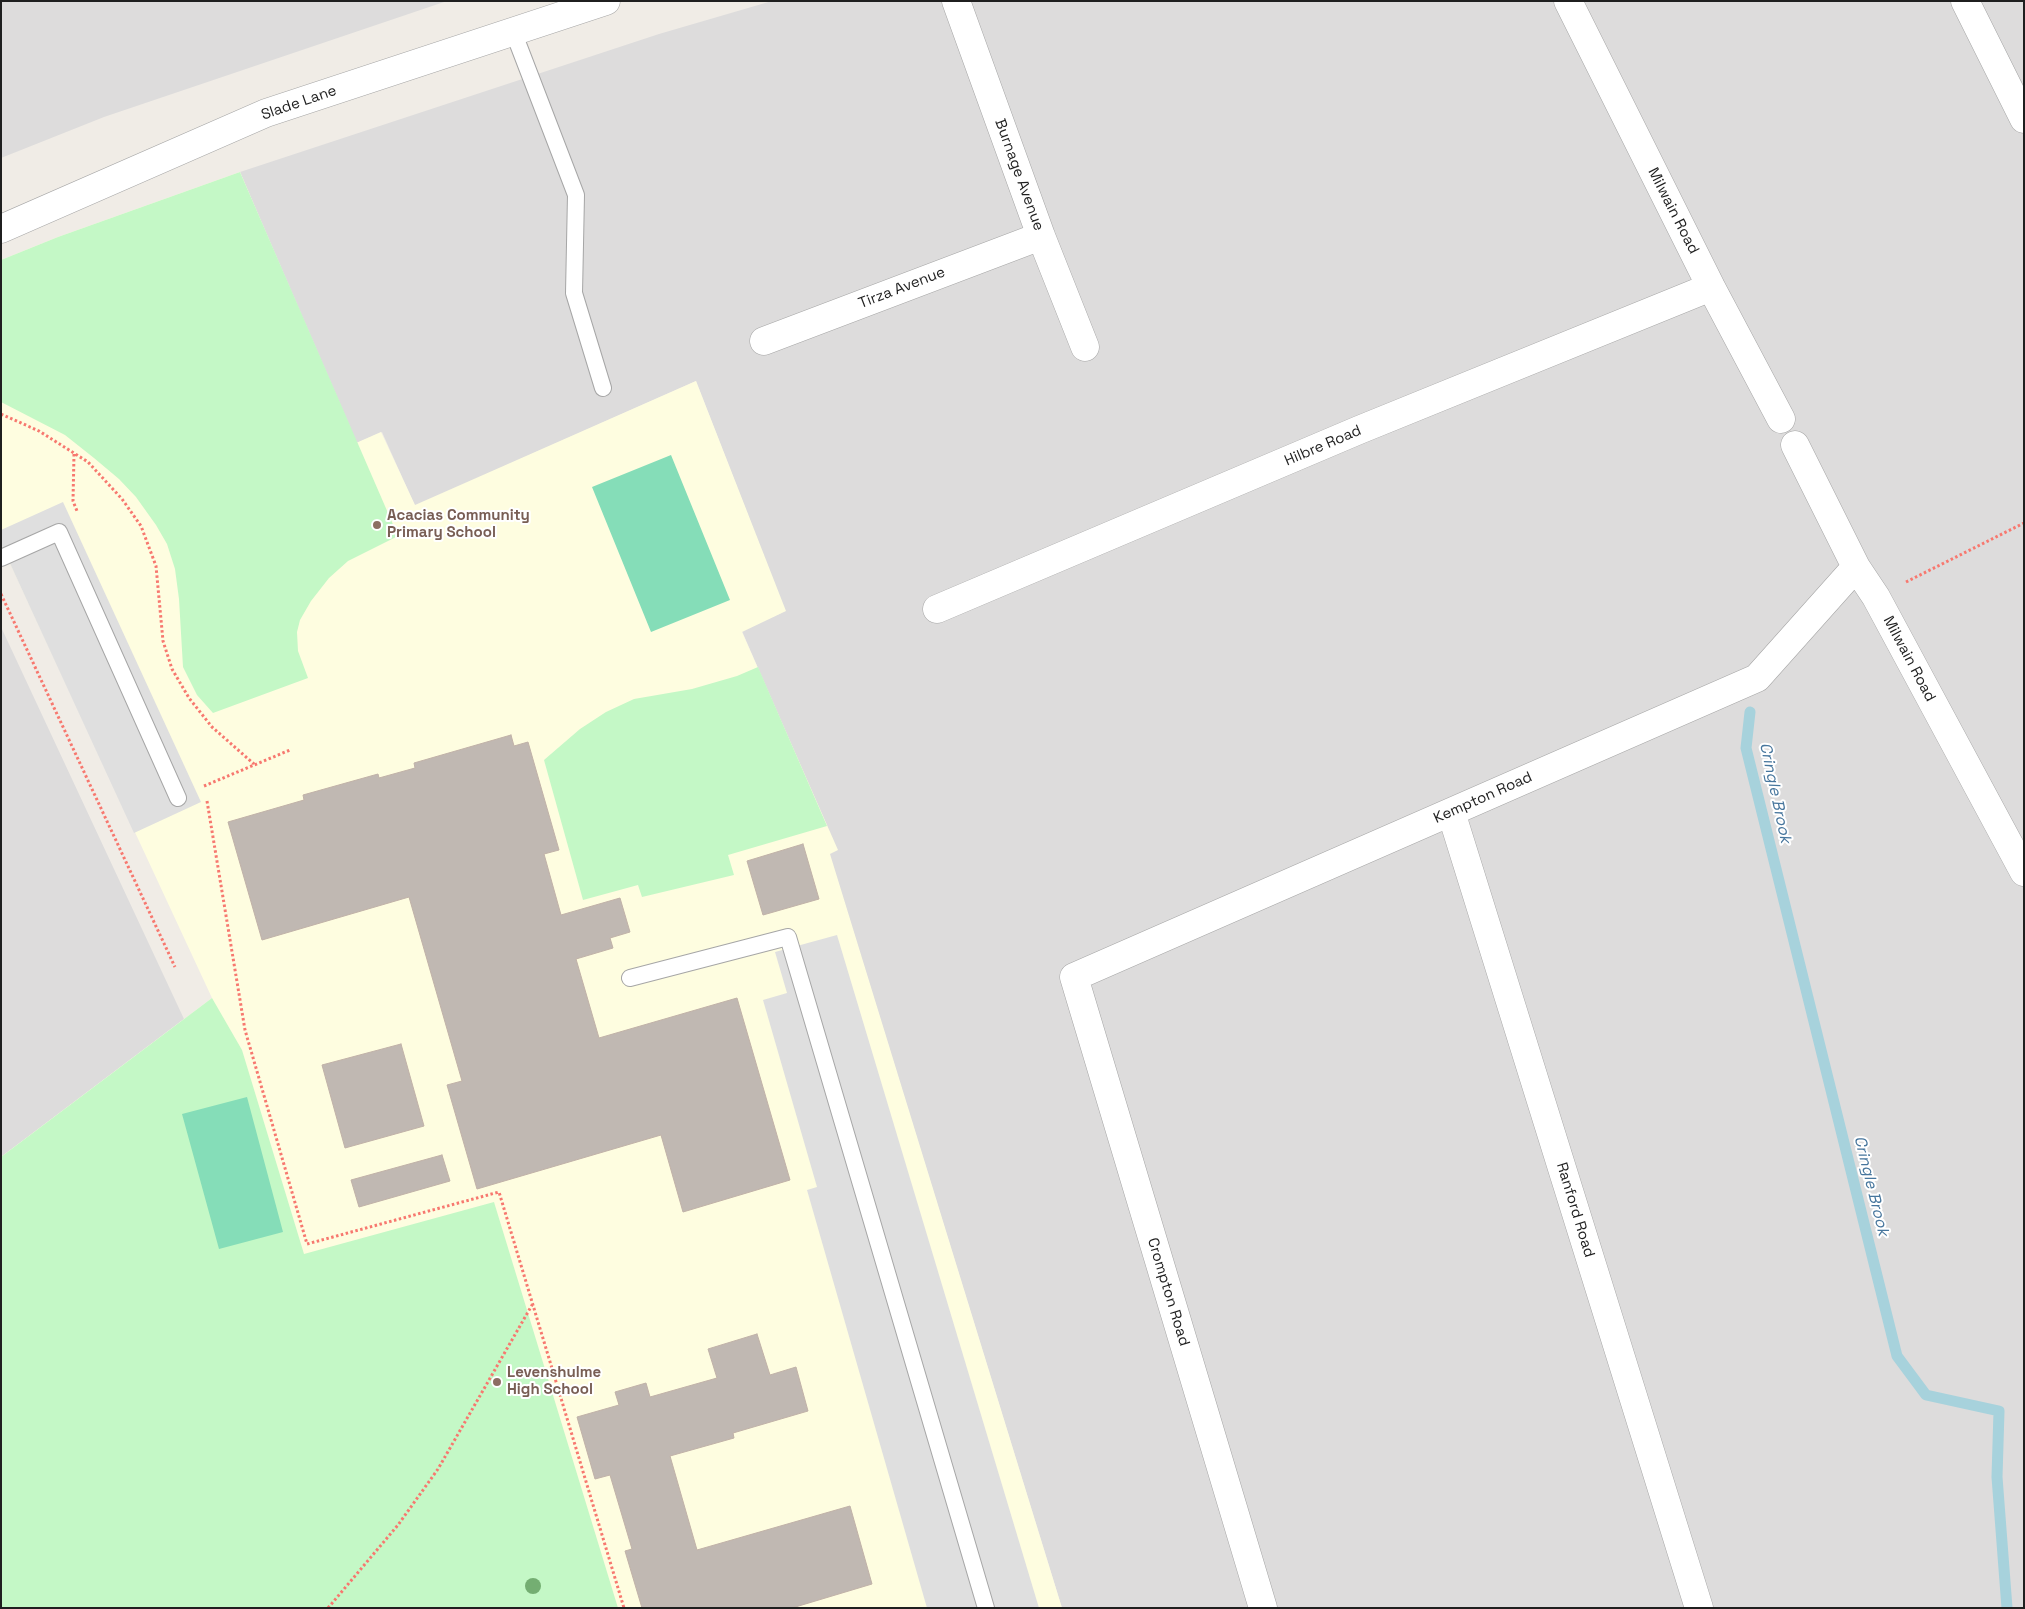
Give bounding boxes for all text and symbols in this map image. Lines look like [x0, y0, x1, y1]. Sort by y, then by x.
street label: Slade Lane [259, 82, 339, 124]
street label: Burnage Avenue [990, 117, 1048, 233]
street label: Milwain Road [1644, 165, 1702, 257]
street label: Tirza Avenue [856, 263, 948, 313]
street label: Hilbre Road [1282, 422, 1364, 470]
place label: Acacias Community Primary School [387, 507, 530, 542]
marker: Acacias Community Primary School [371, 519, 383, 531]
street label: Milwain Road [1879, 613, 1939, 705]
water label: Cringle Brook [1755, 741, 1795, 845]
street label: Kempton Road [1431, 768, 1535, 828]
water label: Cringle Brook [1849, 1134, 1893, 1238]
street label: Ranford Road [1552, 1160, 1598, 1260]
street label: Crompton Road [1143, 1236, 1193, 1348]
place label: Levenshulme High School [507, 1364, 601, 1399]
marker: Levenshulme High School [491, 1376, 503, 1388]

